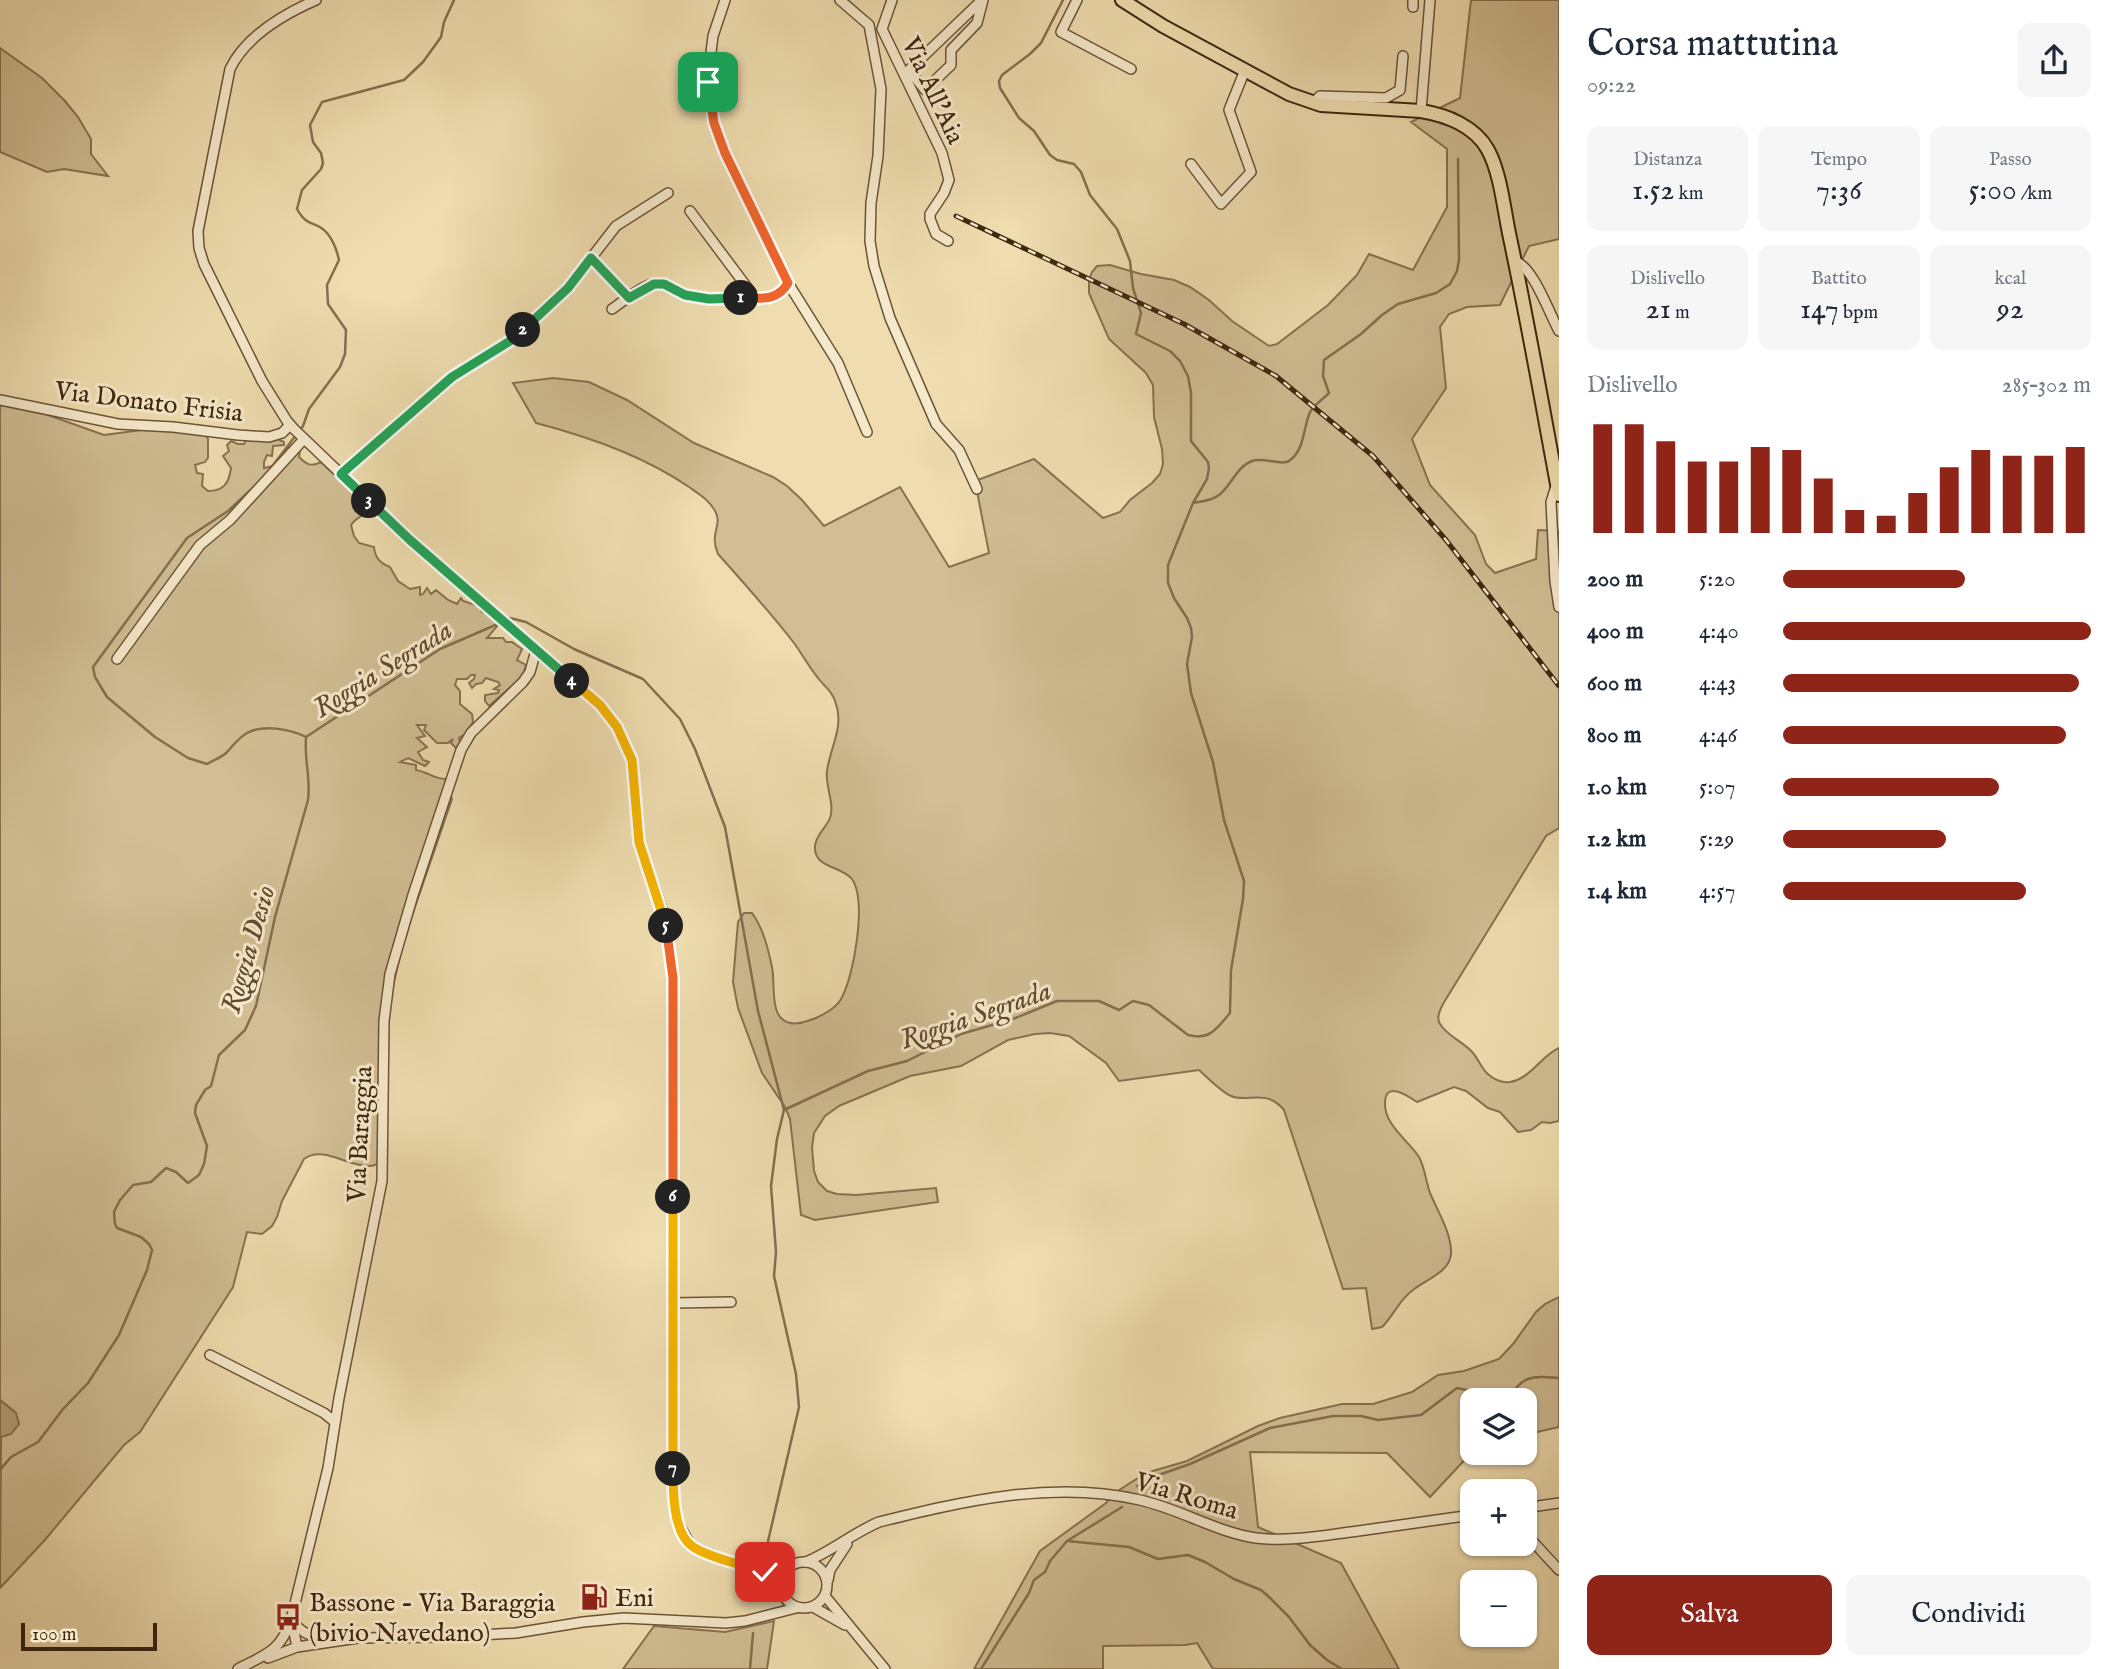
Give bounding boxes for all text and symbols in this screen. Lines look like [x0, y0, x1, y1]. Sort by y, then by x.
text: Corsa mattutina [1587, 21, 1838, 69]
button: share [2017, 23, 2091, 97]
street label: Via All'Aia [893, 31, 972, 150]
pin [678, 52, 738, 112]
icon: arrive [689, 63, 727, 101]
text: 09:22 [1587, 71, 1636, 100]
text: Distanza [1633, 148, 1702, 172]
text: Tempo [1811, 148, 1867, 172]
text: Passo [1989, 148, 2032, 172]
text: 1.52 [1632, 172, 1674, 210]
text: 7:36 [1816, 172, 1862, 210]
text: 5:00 [1968, 172, 2017, 210]
text: km [1674, 182, 1703, 206]
text: /km [2017, 182, 2052, 206]
text: Dislivello [1630, 267, 1705, 291]
text: Battito [1811, 267, 1867, 291]
text: kcal [1994, 267, 2026, 291]
pin: 1 [724, 280, 758, 316]
text: 1 [737, 285, 744, 309]
text: 21 [1646, 291, 1671, 329]
text: 147 [1800, 291, 1839, 329]
text: 92 [1997, 291, 2024, 329]
text: m [1671, 301, 1690, 325]
text: bpm [1839, 301, 1878, 325]
pin: 2 [505, 312, 540, 348]
text: 2 [518, 317, 527, 341]
text: Dislivello [1587, 371, 1678, 400]
text: 285–302 m [2002, 371, 2091, 400]
street label: Via Donato Frisia [52, 374, 246, 430]
pin: 3 [352, 484, 386, 518]
text: 3 [365, 488, 372, 512]
text: 200 m [1587, 565, 1643, 594]
text: 5:20 [1699, 565, 1736, 594]
water label: Roggia Segrada [307, 613, 459, 727]
text: 400 m [1587, 617, 1644, 646]
text: 4:40 [1699, 617, 1739, 646]
pin: 4 [554, 664, 590, 698]
text: 4 [567, 668, 576, 692]
text: 600 m [1587, 669, 1642, 698]
text: 4:43 [1699, 669, 1736, 698]
text: 800 m [1587, 721, 1641, 750]
text: 4:46 [1699, 721, 1737, 750]
text: 1.0 km [1587, 773, 1647, 802]
text: 5:07 [1699, 773, 1735, 802]
text: 1.2 km [1587, 825, 1646, 854]
text: 5:29 [1699, 825, 1734, 854]
text: 1.4 km [1587, 877, 1647, 906]
text: 4:57 [1699, 877, 1735, 906]
water label: Roggia Desio [214, 882, 284, 1018]
pin: 5 [648, 908, 684, 944]
text: 5 [662, 913, 669, 937]
water label: Roggia Segrada [896, 974, 1056, 1059]
street label: Via Baraggia [340, 1064, 381, 1204]
pin: 6 [656, 1180, 690, 1214]
text: 6 [668, 1184, 677, 1208]
map controls [1460, 1388, 1537, 1647]
button: layers [1460, 1388, 1537, 1465]
pin: 7 [656, 1452, 690, 1486]
text: 7 [668, 1456, 677, 1480]
street label: Via Roma [1130, 1465, 1243, 1528]
button: + [1460, 1479, 1537, 1556]
pin [735, 1542, 795, 1602]
icon: check [746, 1553, 784, 1591]
button: − [1460, 1570, 1537, 1647]
button: Salva [1587, 1575, 1832, 1655]
button: Condividi [1846, 1575, 2091, 1655]
fuel station icon: Eni [579, 1582, 609, 1612]
place label: Eni [615, 1582, 654, 1615]
place label: Bassone - Via Baraggia (bivio Navedano) [309, 1587, 556, 1650]
bus stop icon: Bassone - Via Baraggia (bivio Navedano) [273, 1602, 303, 1632]
scale bar [21, 1620, 158, 1652]
text: 100 m [32, 1623, 76, 1647]

